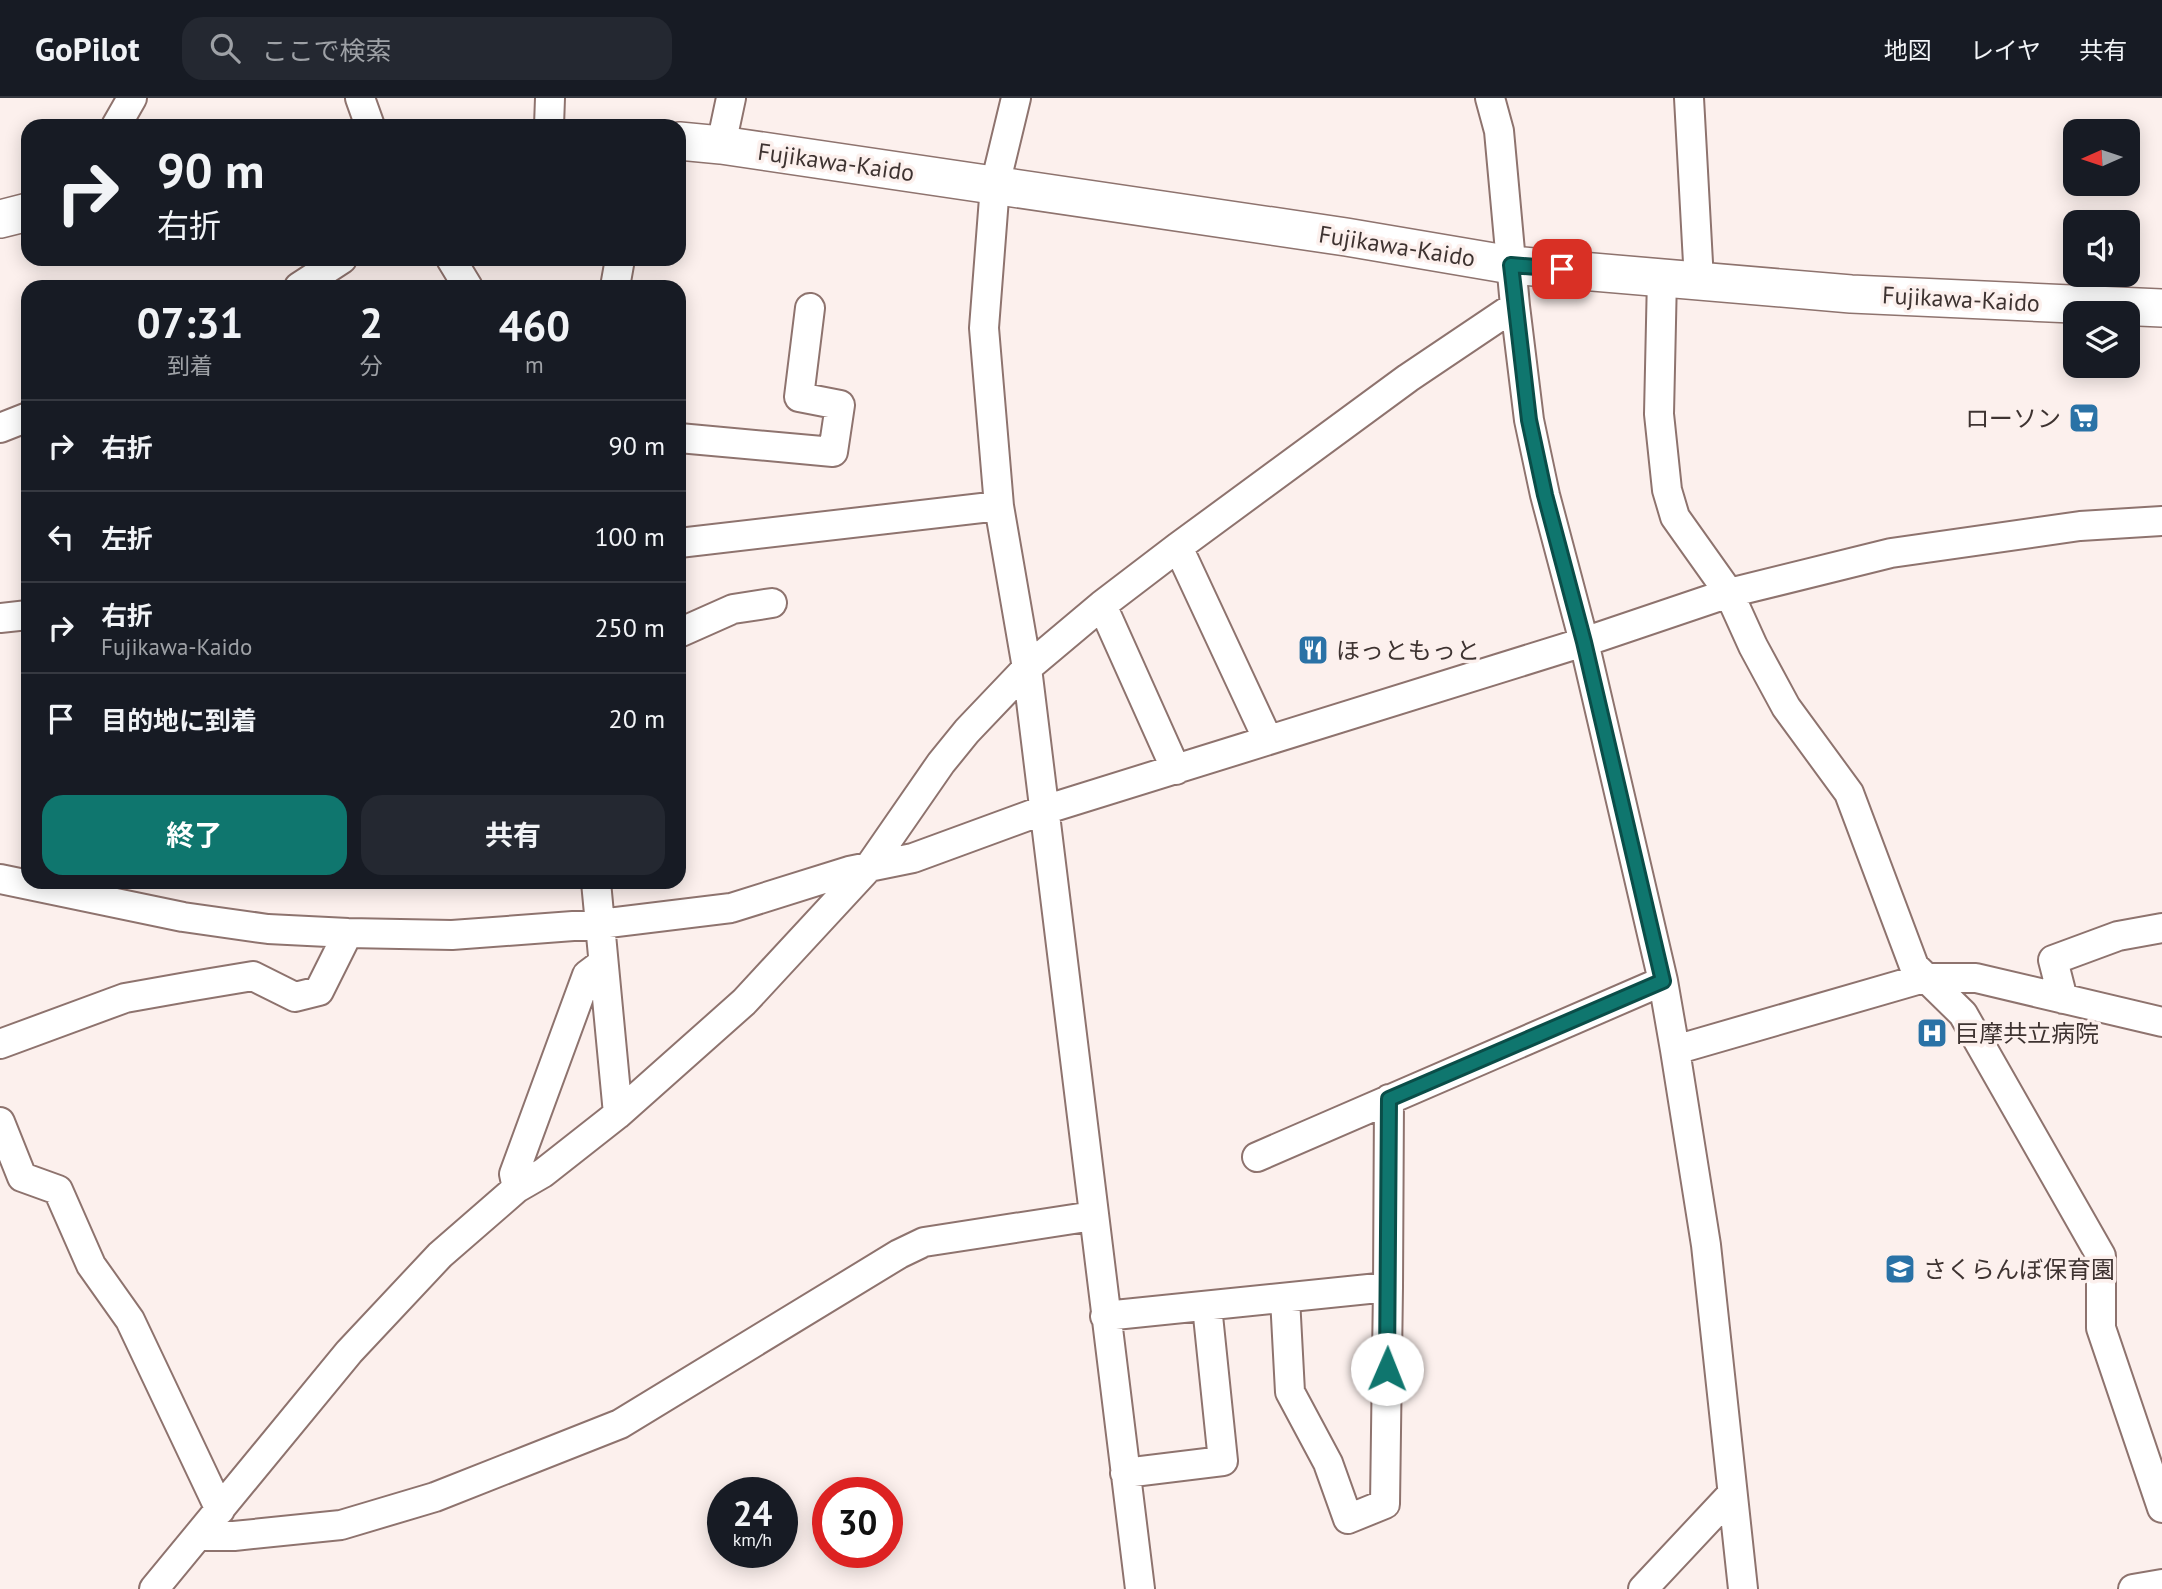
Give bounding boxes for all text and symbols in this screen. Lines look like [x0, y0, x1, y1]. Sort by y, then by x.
search box [182, 17, 672, 80]
text: GoPilot [35, 27, 140, 70]
icon: search [206, 29, 244, 67]
text: ここで検索 [262, 34, 392, 67]
text: 地図 [1884, 35, 1932, 66]
text: レイヤ [1970, 35, 2041, 66]
text: 共有 [2079, 35, 2127, 66]
north arrow [2063, 119, 2140, 196]
map controls [2063, 119, 2140, 378]
street label: Fujikawa-Kaido [756, 136, 916, 188]
text: 90 m [157, 138, 264, 202]
icon: right [42, 147, 133, 238]
text: 右折 [157, 204, 221, 246]
button: sound [2063, 210, 2140, 287]
street label: Fujikawa-Kaido [1317, 218, 1477, 274]
pin [1532, 239, 1592, 299]
icon: arrive [1543, 250, 1581, 288]
street label: Fujikawa-Kaido [1881, 279, 2041, 319]
text: 07:31 [137, 295, 243, 350]
text: 2 [359, 295, 383, 350]
text: 460 [499, 298, 570, 353]
button: layers [2063, 301, 2140, 378]
text: m [525, 350, 544, 379]
text: 到着 [167, 351, 213, 380]
text: 分 [360, 351, 383, 380]
supermarket icon: ローソン [2067, 401, 2101, 435]
place label: ローソン [1965, 403, 2061, 434]
icon: right [42, 427, 80, 465]
text: 90 m [609, 429, 665, 462]
text: 右折 [101, 431, 153, 464]
icon: left [42, 518, 80, 556]
text: 100 m [594, 520, 665, 553]
text: 左折 [101, 522, 153, 555]
text: 右折 [101, 599, 153, 632]
icon: right [42, 609, 80, 647]
text: 250 m [594, 611, 665, 644]
text: Fujikawa-Kaido [101, 632, 252, 661]
restaurant icon: ほっともっと [1296, 633, 1330, 667]
place label: ほっともっと [1336, 635, 1480, 666]
icon: arrive [42, 700, 80, 738]
text: 20 m [609, 702, 665, 735]
text: 目的地に到着 [101, 704, 257, 737]
button: 終了 [42, 795, 347, 875]
button: 共有 [361, 795, 665, 875]
hospital icon: 巨摩共立病院 [1915, 1016, 1949, 1050]
place label: 巨摩共立病院 [1955, 1018, 2099, 1049]
school or university icon: さくらんぼ保育園 [1883, 1252, 1917, 1286]
place label: さくらんぼ保育園 [1923, 1254, 2115, 1285]
position arrow [1350, 1332, 1424, 1406]
speed limit sign: 30 [812, 1477, 903, 1568]
text: 24 [733, 1490, 772, 1536]
text: km/h [733, 1528, 772, 1551]

